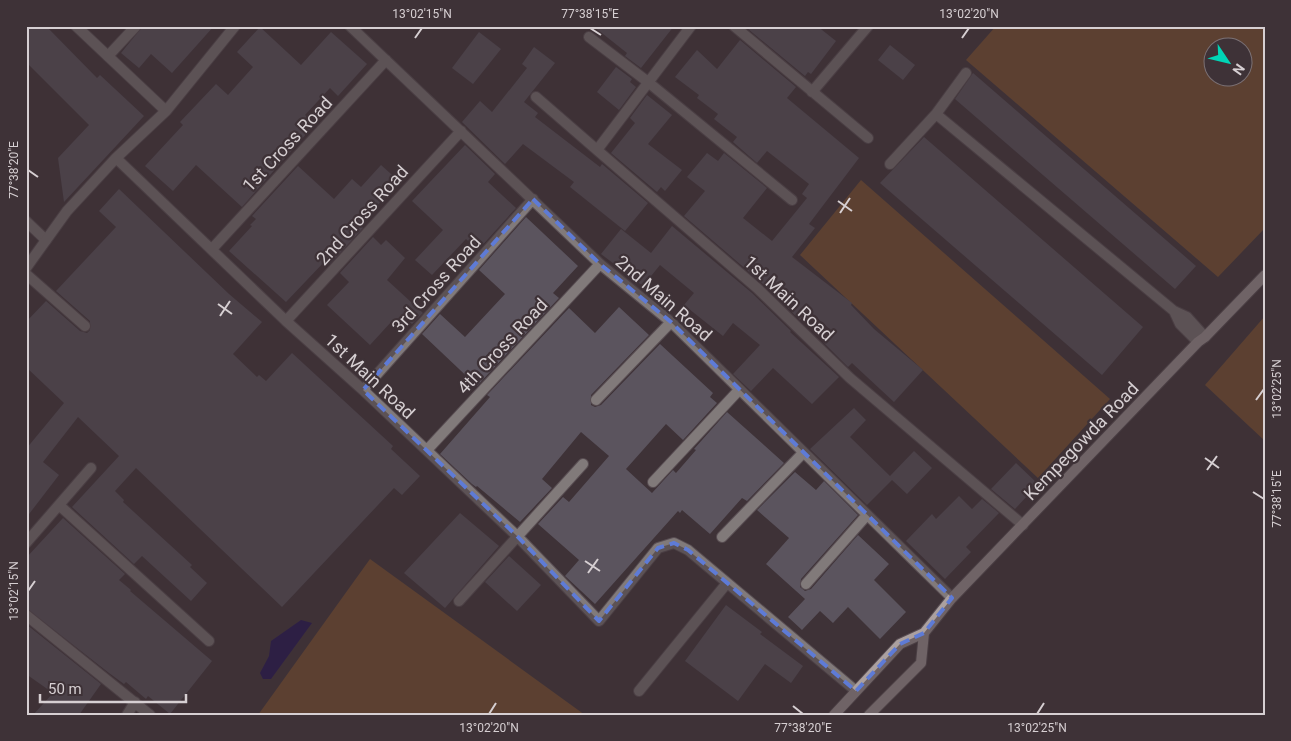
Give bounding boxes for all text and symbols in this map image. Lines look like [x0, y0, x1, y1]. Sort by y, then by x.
text: 13°02'15"N [392, 7, 452, 21]
text: 77°38'15"E [561, 7, 619, 21]
text: 13°02'20"N [939, 7, 999, 21]
north arrow [1204, 38, 1254, 88]
text: N [1229, 61, 1248, 78]
street label: 1st Cross Road [238, 92, 336, 196]
text: 77°38'20"E [7, 141, 21, 199]
street label: 2nd Cross Road [312, 161, 412, 269]
street label: 3rd Cross Road [387, 231, 485, 337]
street label: 2nd Main Road [612, 251, 716, 345]
street label: 1st Main Road [740, 251, 838, 345]
street label: 4th Cross Road [453, 294, 551, 398]
street label: 1st Main Road [321, 329, 419, 423]
text: 13°02'25"N [1270, 359, 1284, 419]
street label: Kempegowda Road [1019, 378, 1143, 504]
text: 77°38'15"E [1270, 470, 1284, 528]
text: 13°02'15"N [7, 561, 21, 621]
scale bar [40, 671, 186, 703]
text: 50 m [48, 680, 82, 698]
text: 13°02'20"N [459, 721, 519, 735]
text: 77°38'20"E [774, 721, 832, 735]
text: 13°02'25"N [1007, 721, 1067, 735]

